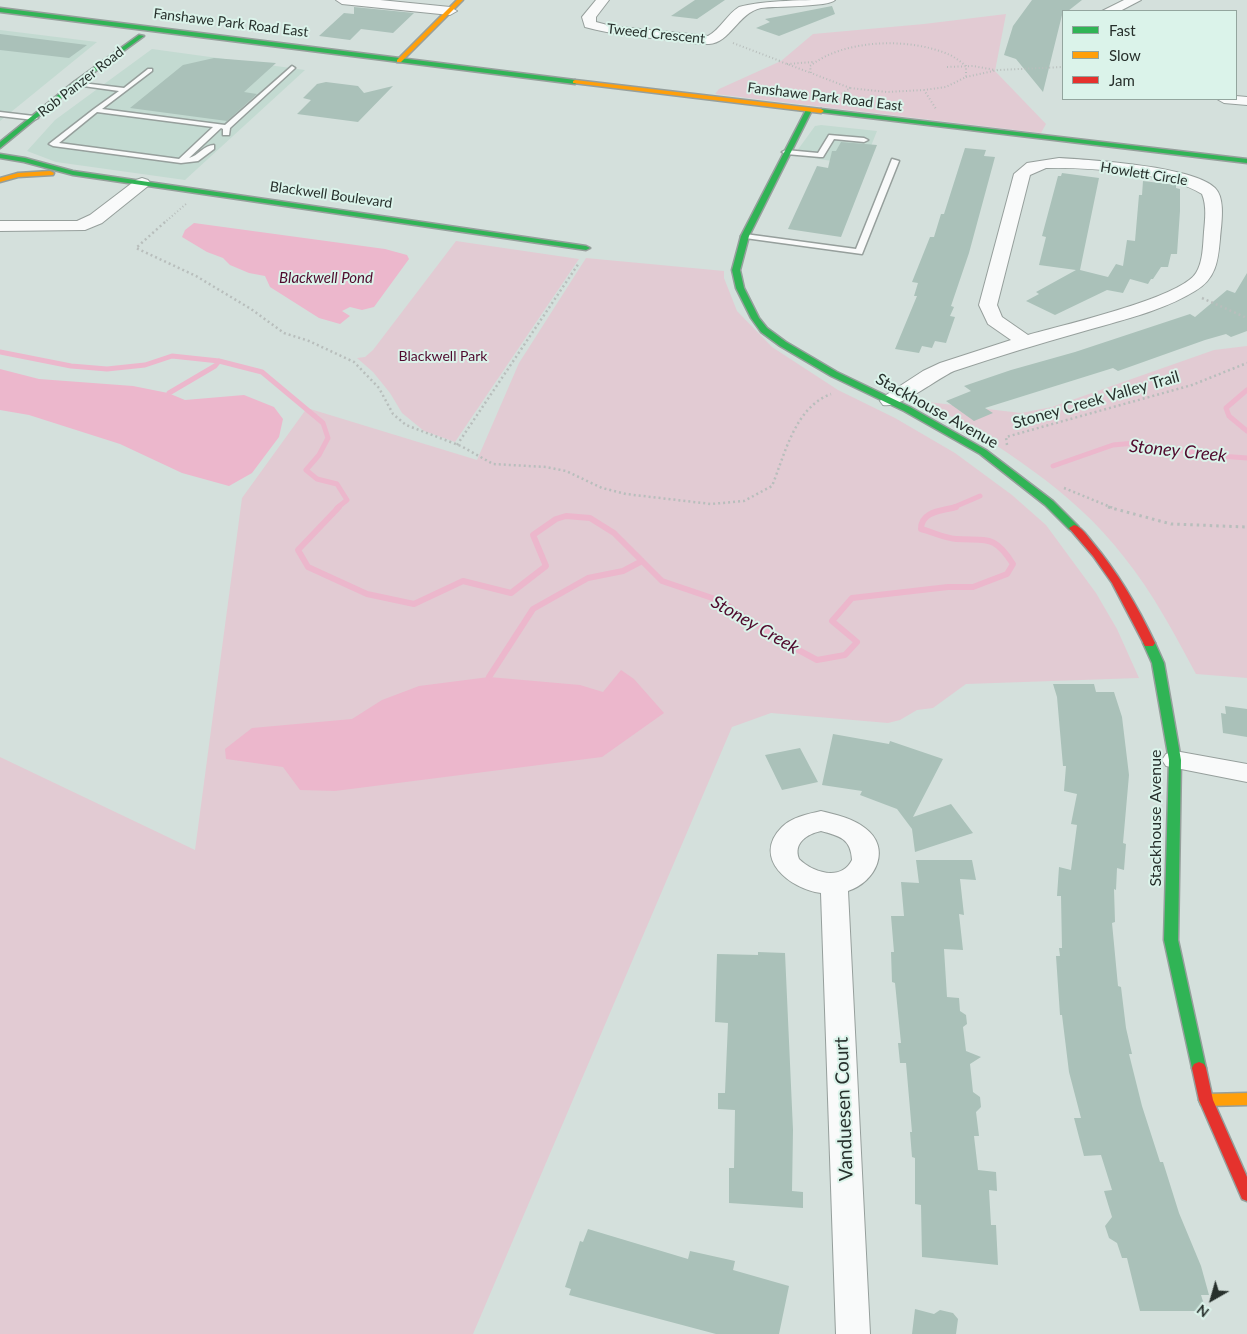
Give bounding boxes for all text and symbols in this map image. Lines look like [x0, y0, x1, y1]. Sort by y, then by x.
street label: Fanshawe Park Road East [153, 5, 309, 41]
legend [1062, 10, 1237, 100]
street label: Tweed Crescent [606, 21, 706, 47]
text: Fast [1109, 21, 1136, 39]
street label: Rob Panzer Road [35, 43, 127, 121]
text: Slow [1109, 46, 1141, 64]
text: Jam [1109, 71, 1135, 89]
street label: Fanshawe Park Road East [747, 79, 903, 115]
street label: Howlett Circle [1099, 159, 1189, 189]
street label: Blackwell Boulevard [269, 178, 393, 212]
water label: Blackwell Pond [279, 269, 373, 287]
park label: Blackwell Park [399, 348, 487, 364]
street label: Stoney Creek Valley Trail [1010, 367, 1182, 433]
street label: Stackhouse Avenue [872, 369, 1002, 453]
water label: Stoney Creek [1128, 435, 1228, 467]
water label: Stoney Creek [707, 591, 803, 659]
street label: Stackhouse Avenue [1146, 749, 1166, 887]
street label: Vanduesen Court [830, 1037, 858, 1181]
north arrow [1187, 1274, 1237, 1324]
text: N [1193, 1301, 1212, 1321]

